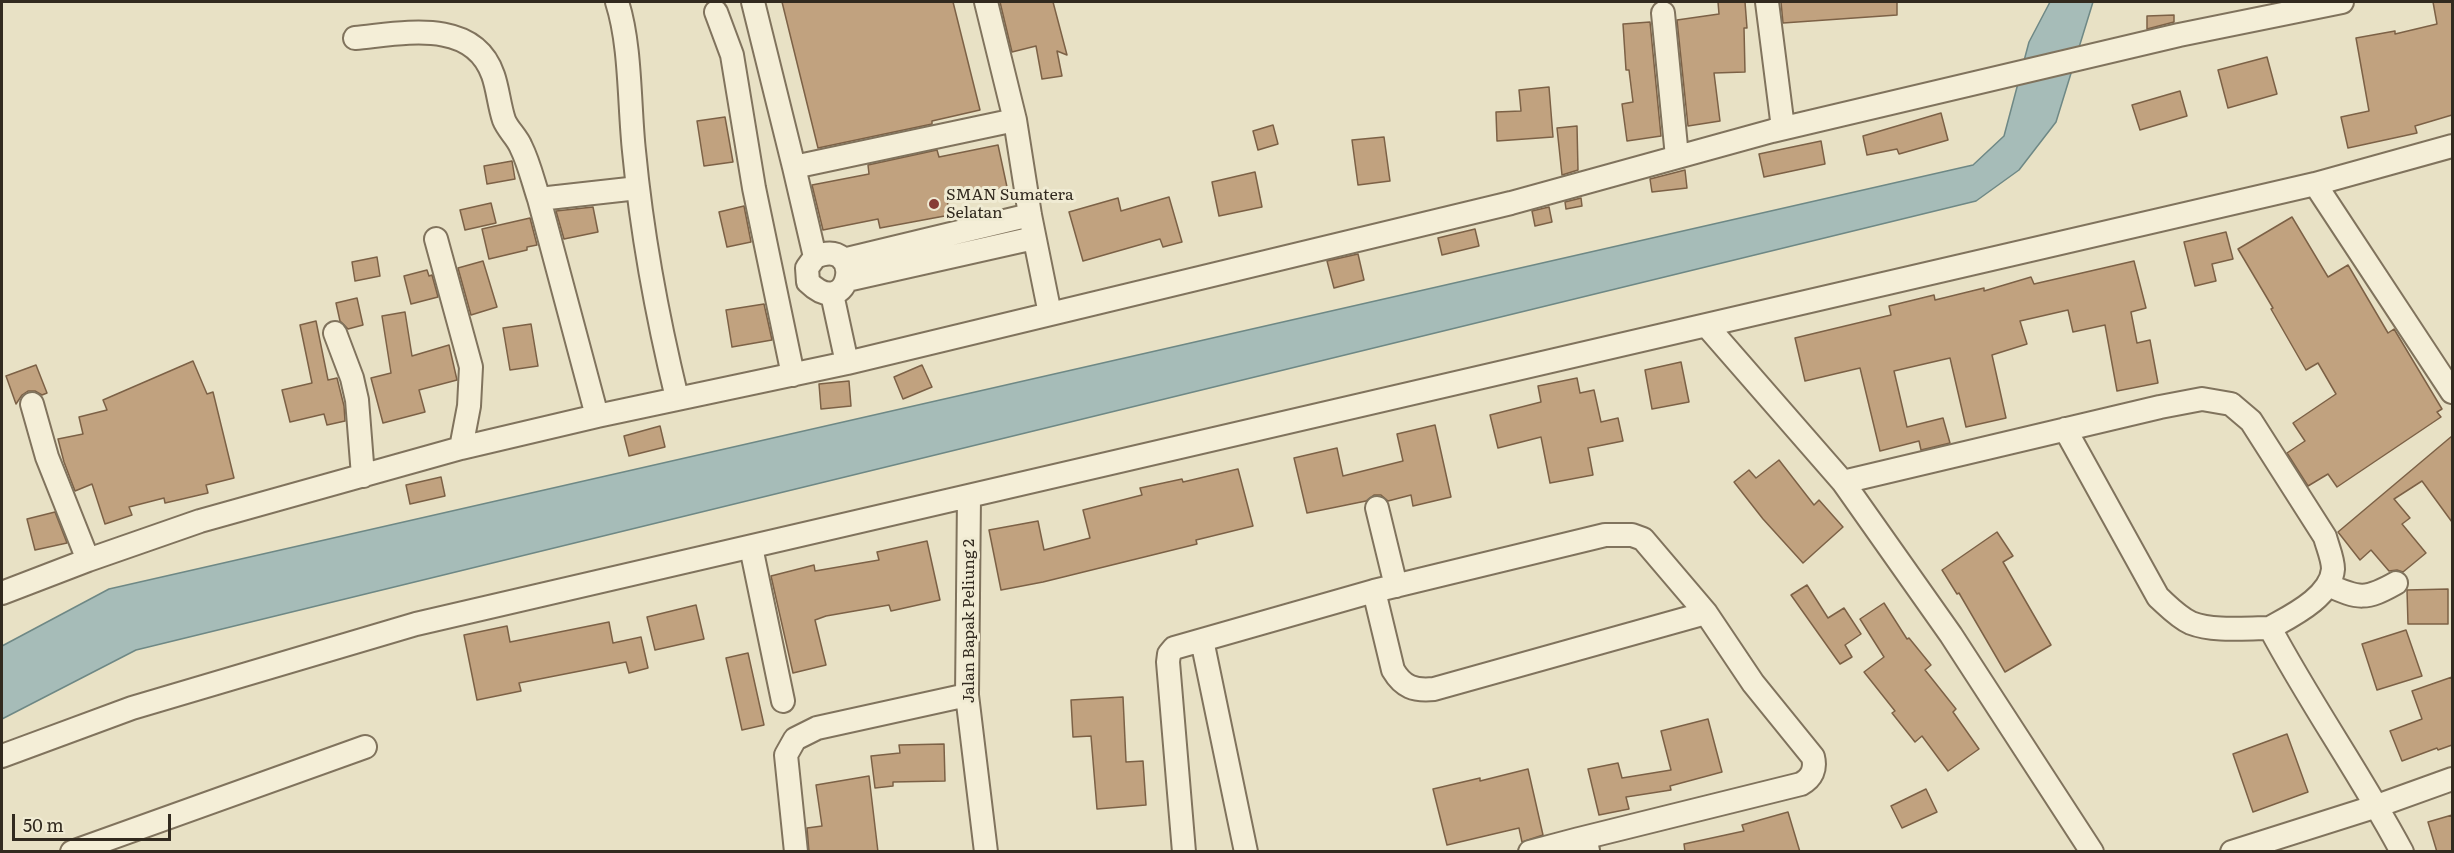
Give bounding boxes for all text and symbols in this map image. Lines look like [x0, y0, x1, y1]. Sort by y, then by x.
place label: SMAN Sumatera Selatan [946, 185, 1074, 223]
marker: SMAN Sumatera Selatan [927, 197, 941, 211]
street label: Jalan Bapak Peliung 2 [959, 539, 979, 703]
scale bar [15, 802, 174, 840]
text: 50 m [23, 811, 64, 838]

